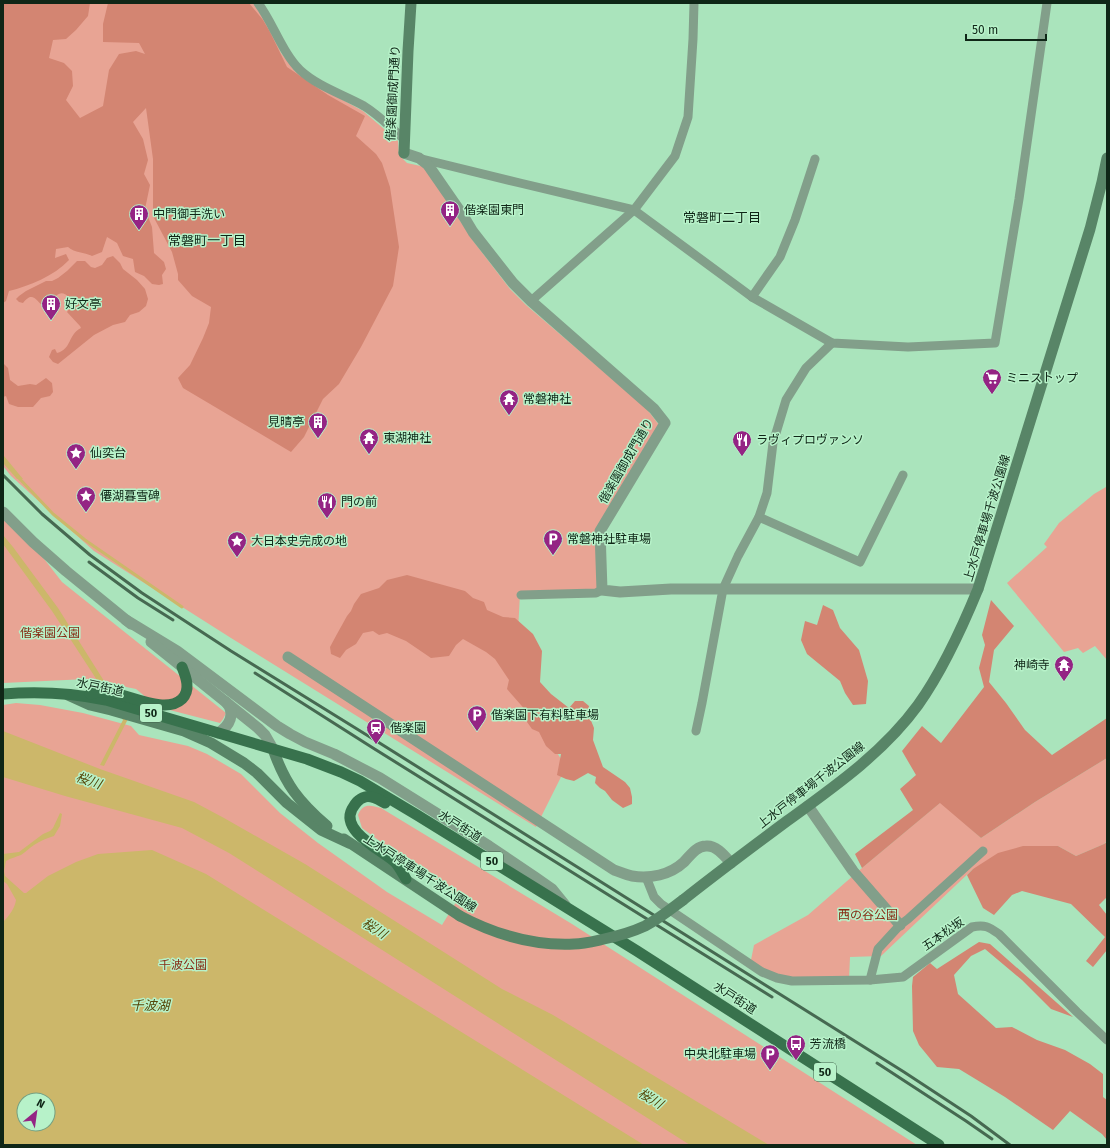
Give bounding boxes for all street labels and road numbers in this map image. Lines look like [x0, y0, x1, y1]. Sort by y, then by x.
street label: 偕楽園御成門通り [383, 45, 403, 141]
street label: 偕楽園御成門通り [596, 416, 656, 506]
street label: 上水戸停車場千波公園線 [961, 453, 1013, 583]
street label: 水戸街道 [75, 675, 125, 699]
road number: 50 [140, 704, 162, 722]
street label: 上水戸停車場千波公園線 [755, 739, 867, 831]
street label: 水戸街道 [436, 807, 484, 845]
street label: 上水戸停車場千波公園線 [361, 831, 479, 915]
road number: 50 [481, 852, 503, 870]
street label: 五本松坂 [919, 914, 967, 954]
street label: 水戸街道 [711, 979, 759, 1017]
road number: 50 [814, 1063, 836, 1081]

